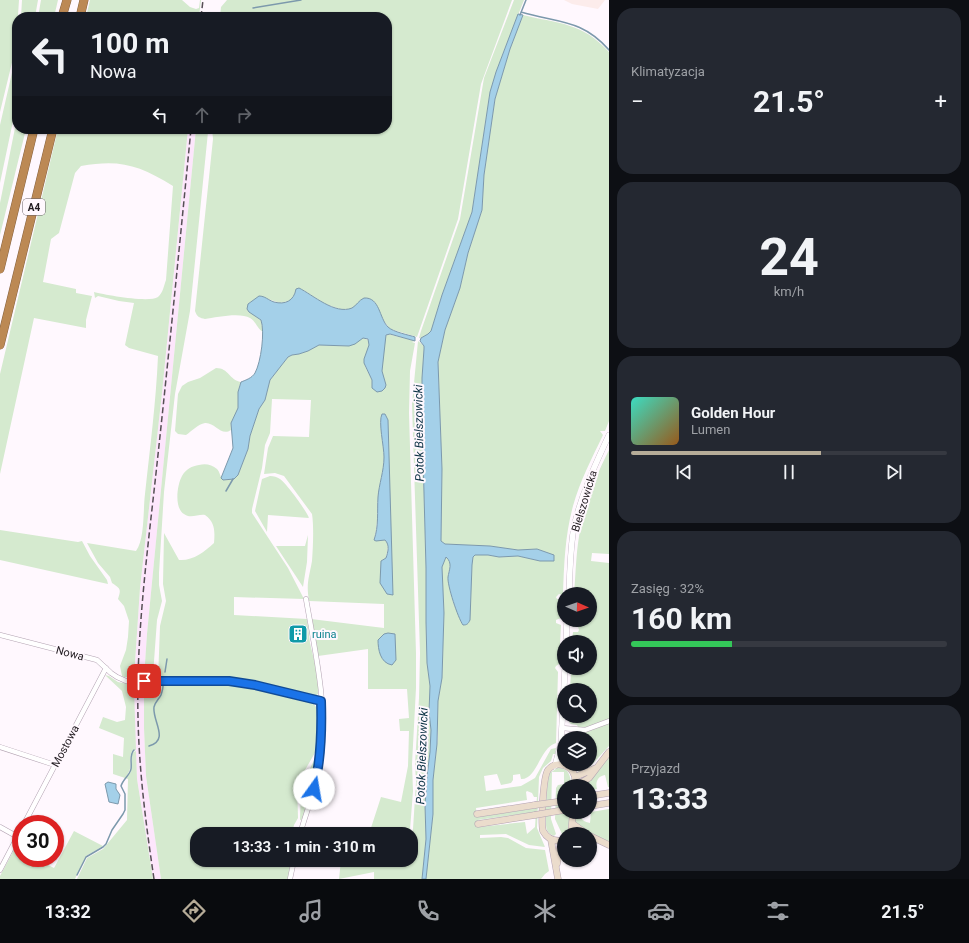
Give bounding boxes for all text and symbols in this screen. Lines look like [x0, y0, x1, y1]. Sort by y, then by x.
text: 100 m [90, 27, 169, 60]
icon: left [24, 28, 76, 80]
text: Nowa [90, 61, 136, 82]
text: Klimatyzacja [631, 64, 705, 79]
text: 21.5° [753, 84, 825, 119]
text: − [631, 89, 644, 114]
text: + [935, 89, 947, 114]
icon: left [149, 104, 171, 126]
icon: ahead [191, 104, 213, 126]
icon: right [233, 104, 255, 126]
road number: A4 [23, 199, 45, 215]
text: 24 [759, 227, 819, 288]
text: km/h [774, 284, 804, 299]
water label: Potok Bielszowicki [411, 384, 427, 482]
text: Golden Hour [691, 404, 775, 422]
text: Lumen [691, 422, 730, 437]
icon: previous [673, 461, 695, 483]
icon: pause [778, 461, 800, 483]
icon: next [883, 461, 905, 483]
street label: Bielszowicka [569, 469, 600, 533]
text: Zasięg · 32% [631, 581, 704, 596]
north arrow [557, 587, 597, 627]
map controls [557, 587, 597, 867]
text: 160 km [631, 601, 732, 636]
building icon: ruina [287, 623, 309, 645]
place label: ruina [312, 628, 337, 641]
button: sound [557, 635, 597, 675]
street label: Nowa [54, 644, 85, 663]
pin [127, 664, 161, 698]
icon: arrive [133, 670, 155, 692]
button: search [557, 683, 597, 723]
water label: Potok Bielszowicki [413, 707, 431, 805]
street label: Mostowa [49, 723, 82, 769]
button: layers [557, 731, 597, 771]
text: Przyjazd [631, 761, 680, 776]
position arrow [293, 768, 335, 810]
button: + [557, 779, 597, 819]
text: 13:33 [631, 781, 708, 816]
speed limit sign: 30 [12, 815, 64, 867]
button: − [557, 827, 597, 867]
text: 13:33 · 1 min · 310 m [233, 838, 375, 856]
icon: directions [180, 897, 208, 925]
icon: music [297, 897, 325, 925]
icon: phone [414, 897, 442, 925]
icon: climate [531, 897, 559, 925]
icon: car [647, 897, 675, 925]
icon: filters [764, 897, 792, 925]
text: 13:32 [44, 901, 91, 922]
text: 21.5° [881, 901, 925, 922]

